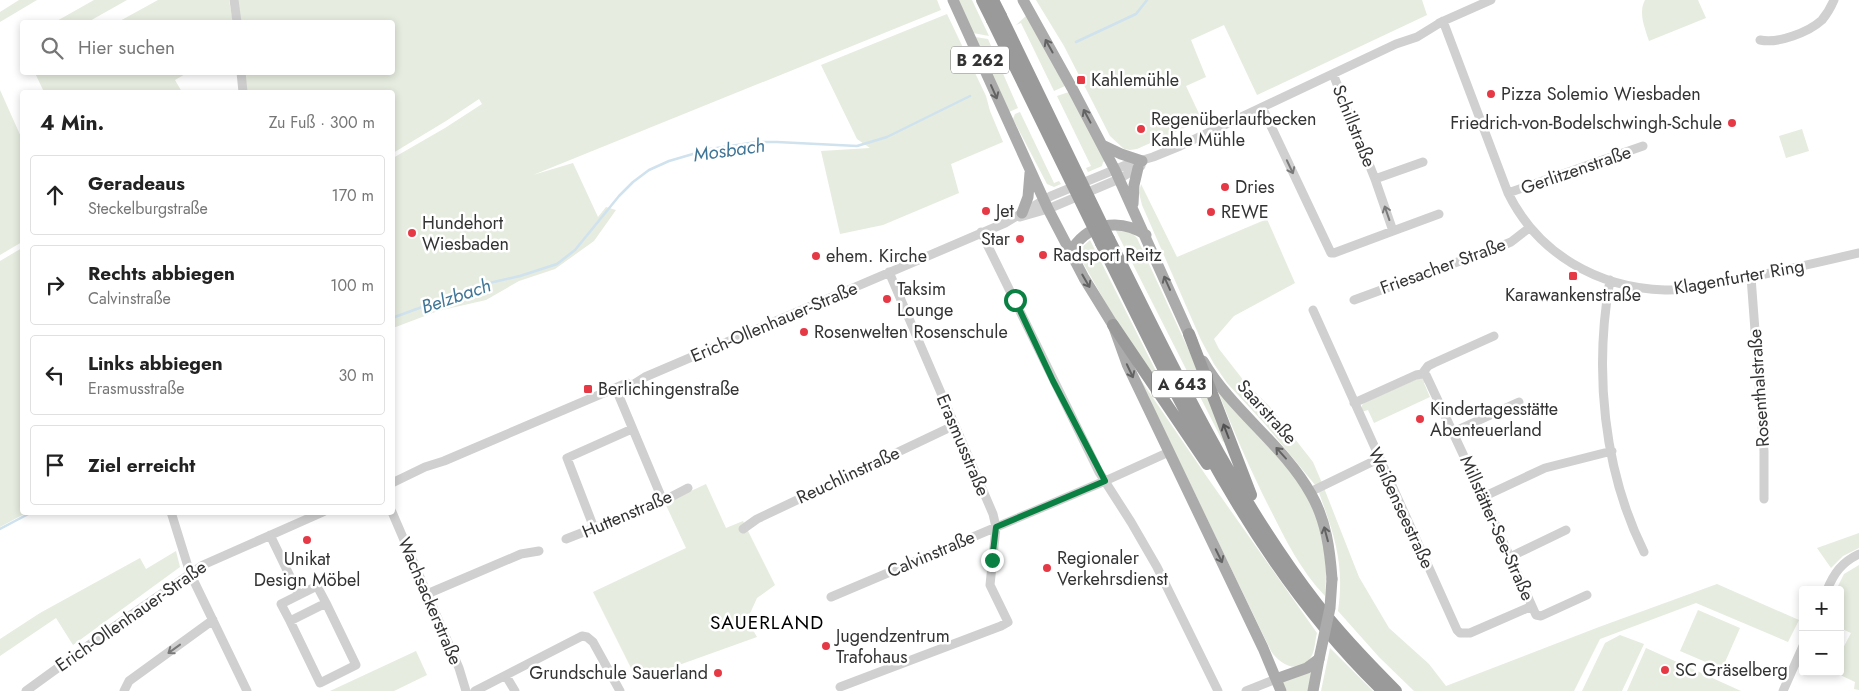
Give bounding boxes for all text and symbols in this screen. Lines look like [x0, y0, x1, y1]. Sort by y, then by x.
search box [20, 20, 395, 75]
icon: search [38, 34, 66, 62]
text: Hier suchen [78, 34, 175, 61]
one-way arrow [1043, 39, 1053, 53]
road number: B 262 [951, 46, 1009, 74]
place label: Kahlemühle [1091, 67, 1179, 93]
marker: Kahlemühle [1075, 74, 1087, 86]
street label: Schillstraße [1326, 81, 1382, 171]
place label: Pizza Solemio Wiesbaden [1501, 81, 1701, 107]
one-way arrow [990, 84, 1000, 99]
marker: Pizza Solemio Wiesbaden [1485, 88, 1497, 100]
place label: Regenüberlaufbecken Kahle Mühle [1151, 106, 1316, 153]
text: 4 Min. [40, 108, 104, 138]
one-way arrow [1082, 109, 1092, 124]
place label: Friedrich-von-Bodelschwingh-Schule [1450, 110, 1722, 136]
text: Zu Fuß · 300 m [269, 111, 375, 134]
marker: Friedrich-von-Bodelschwingh-Schule [1726, 117, 1738, 129]
marker: Regenüberlaufbecken Kahle Mühle [1135, 123, 1147, 135]
water label: Mosbach [692, 132, 766, 168]
street label: Gerlitzenstraße [1517, 139, 1635, 201]
one-way arrow [1286, 159, 1296, 174]
text: Geradeaus [88, 170, 185, 197]
place label: Dries [1235, 174, 1275, 200]
icon: ahead [41, 181, 69, 209]
marker: Dries [1219, 181, 1231, 193]
text: 170 m [332, 184, 374, 207]
text: Steckelburgstraße [88, 197, 208, 220]
place label: Jet [994, 198, 1015, 224]
place label: REWE [1221, 199, 1269, 225]
marker: Jet [980, 205, 992, 217]
one-way arrow [1382, 205, 1391, 221]
marker: REWE [1205, 206, 1217, 218]
place label: Hundehort Wiesbaden [422, 210, 509, 257]
place label: Star [981, 226, 1011, 252]
marker: Hundehort Wiesbaden [406, 227, 418, 239]
street label: Friesacher Straße [1377, 231, 1509, 301]
marker: Star [1014, 233, 1026, 245]
place label: Radsport Reitz [1053, 242, 1163, 268]
place label: ehem. Kirche [826, 243, 927, 269]
marker: Radsport Reitz [1037, 249, 1049, 261]
marker: ehem. Kirche [810, 250, 822, 262]
street label: Klagenfurter Ring [1672, 253, 1806, 301]
text: Rechts abbiegen [88, 260, 235, 287]
marker: Karawankenstraße [1567, 270, 1579, 282]
icon: right [41, 271, 69, 299]
water label: Belzbach [418, 272, 494, 320]
one-way arrow [1081, 273, 1091, 288]
text: 100 m [330, 274, 374, 297]
street label: Erich-Ollenhauer-Straße [687, 275, 861, 369]
place label: Taksim Lounge [897, 276, 953, 323]
one-way arrow [1161, 276, 1171, 291]
place label: Karawankenstraße [1505, 282, 1641, 308]
text: Calvinstraße [88, 287, 171, 310]
route start [1004, 289, 1027, 312]
marker: Taksim Lounge [881, 293, 893, 305]
place label: Rosenwelten Rosenschule [814, 319, 1008, 345]
marker: Rosenwelten Rosenschule [798, 326, 810, 338]
street label: Rosenthalstraße [1742, 328, 1776, 448]
text: Links abbiegen [88, 350, 223, 377]
icon: left [41, 361, 69, 389]
one-way arrow [1126, 363, 1135, 378]
text: 30 m [338, 364, 374, 387]
road number: A 643 [1152, 370, 1212, 398]
street label: Saarstraße [1231, 374, 1303, 450]
place label: Berlichingenstraße [598, 376, 739, 402]
text: Erasmusstraße [88, 377, 185, 400]
marker: Berlichingenstraße [582, 383, 594, 395]
street label: Erasmusstraße [930, 390, 996, 500]
place label: Kindertagesstätte Abenteuerland [1430, 396, 1558, 443]
marker: Kindertagesstätte Abenteuerland [1414, 413, 1426, 425]
one-way arrow [1221, 424, 1230, 439]
street label: Reuchlinstraße [792, 440, 904, 510]
street label: Weißenseestraße [1362, 443, 1440, 573]
one-way arrow [1275, 447, 1287, 460]
icon: arrive [41, 451, 69, 479]
street label: Millstätter-See-Straße [1453, 451, 1541, 605]
text: Ziel erreicht [88, 452, 195, 479]
street label: Huttenstraße [578, 483, 676, 545]
street label: Calvinstraße [883, 524, 979, 584]
one-way arrow [1321, 527, 1330, 543]
street label: Wachsackerstraße [391, 533, 469, 669]
marker: Unikat Design Möbel [301, 534, 313, 546]
place label: Regionaler Verkehrsdienst [1057, 545, 1169, 592]
place label: Unikat Design Möbel [254, 546, 360, 593]
one-way arrow [1214, 548, 1224, 563]
route end [981, 549, 1004, 572]
street label: Erich-Ollenhauer-Straße [50, 554, 212, 678]
marker: Regionaler Verkehrsdienst [1041, 562, 1053, 574]
map controls [1799, 586, 1844, 676]
button: + [1799, 586, 1844, 631]
district label: SAUERLAND [710, 609, 824, 636]
place label: Jugendzentrum Trafohaus [834, 623, 950, 670]
button: − [1799, 631, 1844, 676]
marker: Jugendzentrum Trafohaus [820, 640, 832, 652]
one-way arrow [167, 644, 181, 654]
place label: SC Gräselberg [1675, 657, 1788, 683]
place label: Grundschule Sauerland [529, 660, 708, 686]
marker: SC Gräselberg [1659, 664, 1671, 676]
marker: Grundschule Sauerland [712, 667, 724, 679]

